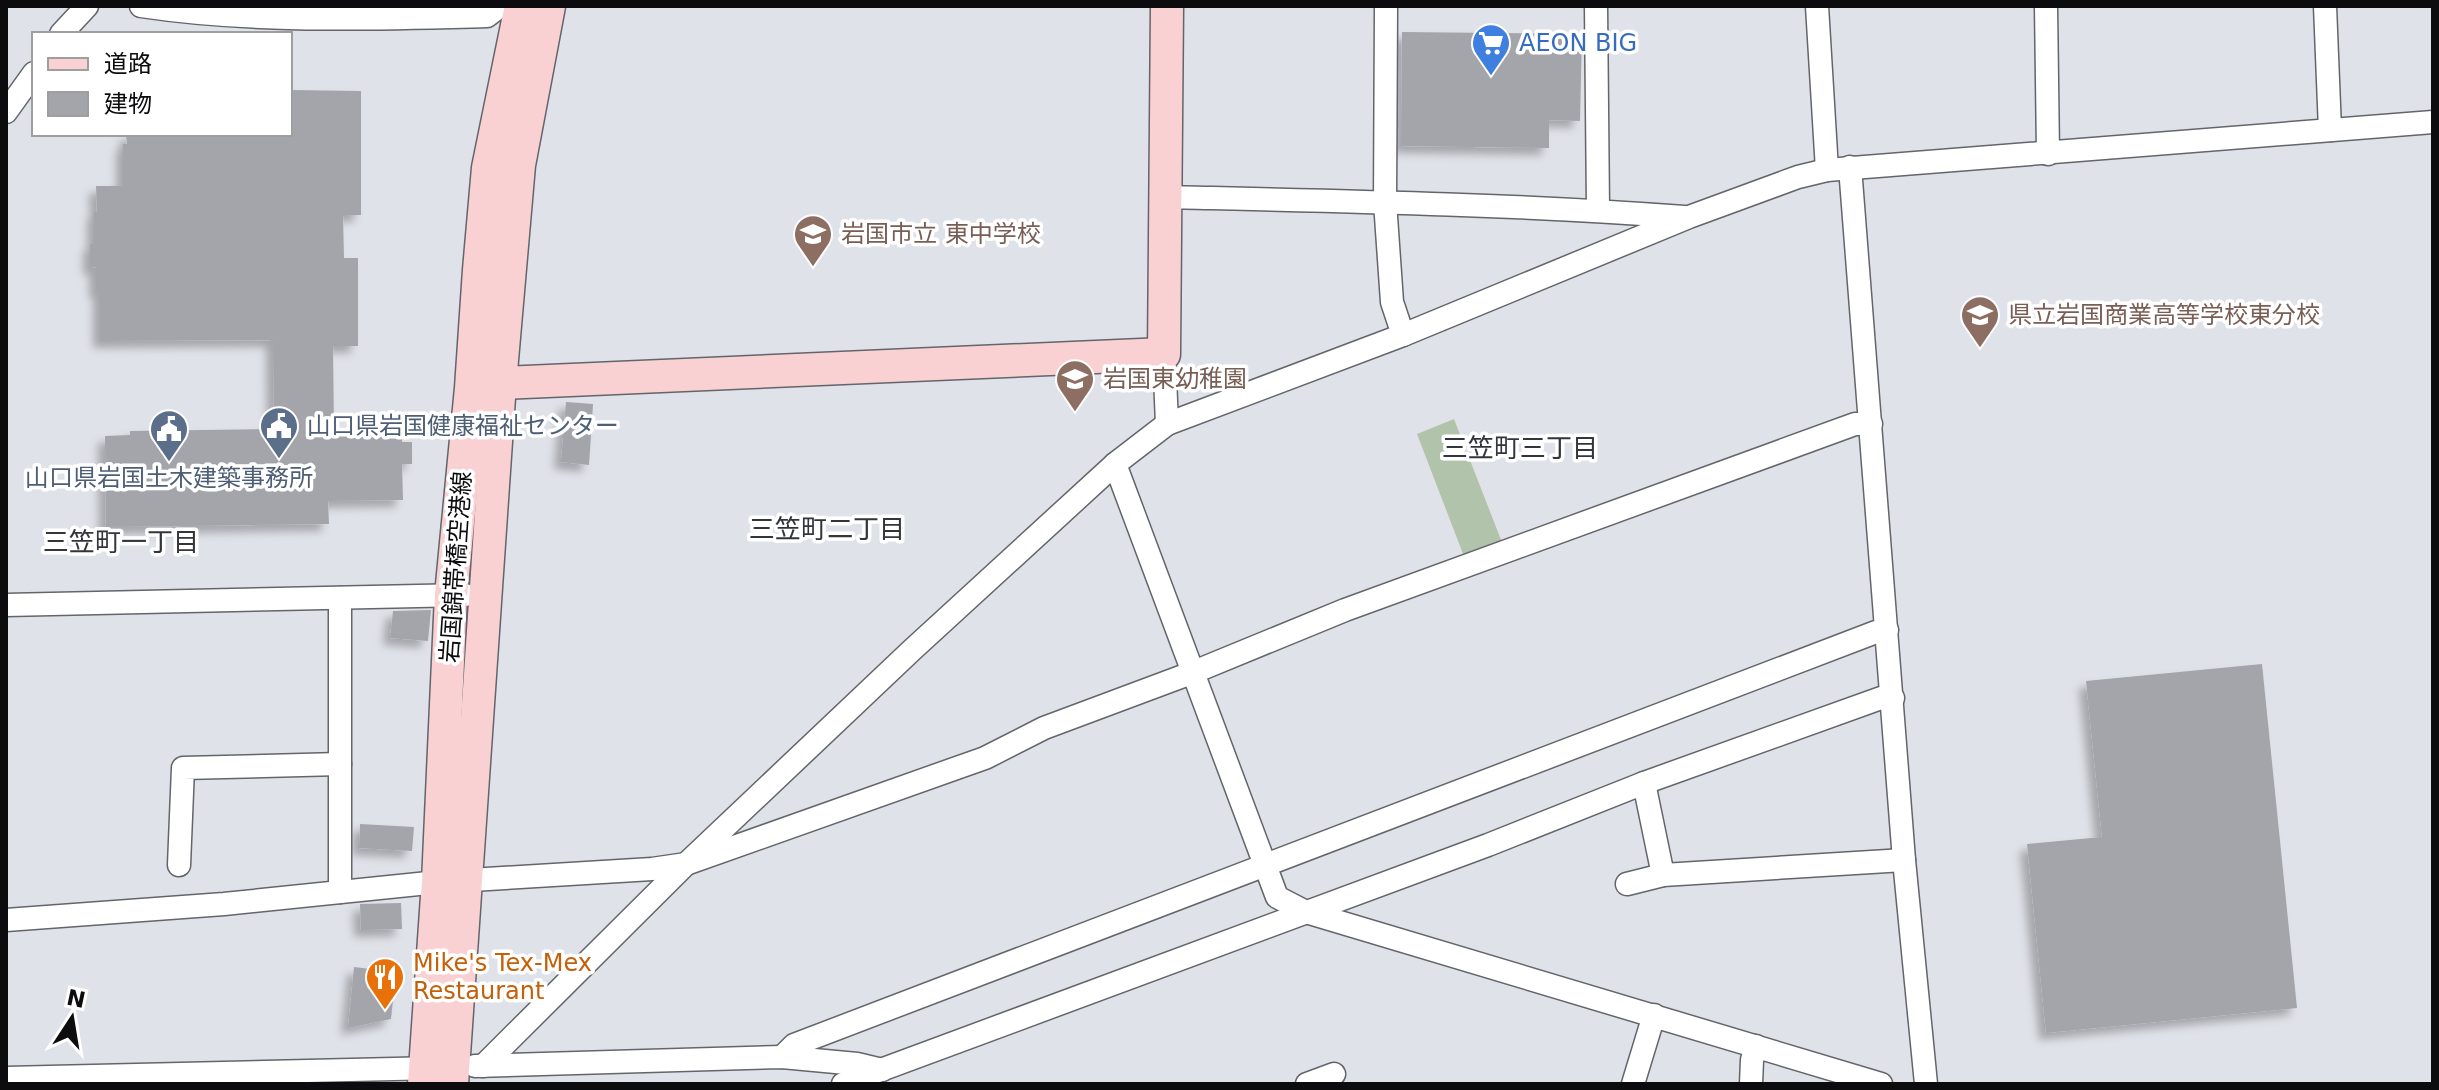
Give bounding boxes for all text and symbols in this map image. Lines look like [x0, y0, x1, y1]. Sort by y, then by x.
supermarket icon: AEON BIG [1470, 22, 1512, 77]
place label: AEON BIG [1519, 29, 1637, 57]
legend [32, 32, 292, 136]
text: 道路 [104, 50, 152, 78]
text: 建物 [104, 90, 152, 118]
school or university icon: 岩国市立 東中学校 [792, 213, 834, 268]
place label: 岩国市立 東中学校 [841, 220, 1041, 248]
school or university icon: 県立岩国商業高等学校東分校 [1959, 294, 2001, 349]
place label: 県立岩国商業高等学校東分校 [2008, 301, 2320, 329]
school or university icon: 岩国東幼稚園 [1054, 358, 1096, 413]
place label: 岩国東幼稚園 [1103, 365, 1247, 393]
public building icon: 山口県岩国健康福祉センター [258, 405, 300, 460]
public building icon: 山口県岩国土木建築事務所 [148, 408, 190, 463]
place label: 山口県岩国健康福祉センター [307, 412, 619, 440]
district label: 三笠町三丁目 [1442, 433, 1598, 463]
place label: 山口県岩国土木建築事務所 [25, 464, 313, 492]
street label: 岩国錦帯橋空港線 [435, 470, 477, 664]
district label: 三笠町二丁目 [749, 514, 905, 544]
district label: 三笠町一丁目 [43, 527, 199, 557]
place label: Mike's Tex-Mex Restaurant [413, 949, 592, 1005]
restaurant icon: Mike's Tex-Mex Restaurant [364, 956, 406, 1011]
north arrow [32, 978, 112, 1058]
text: N [64, 985, 88, 1013]

